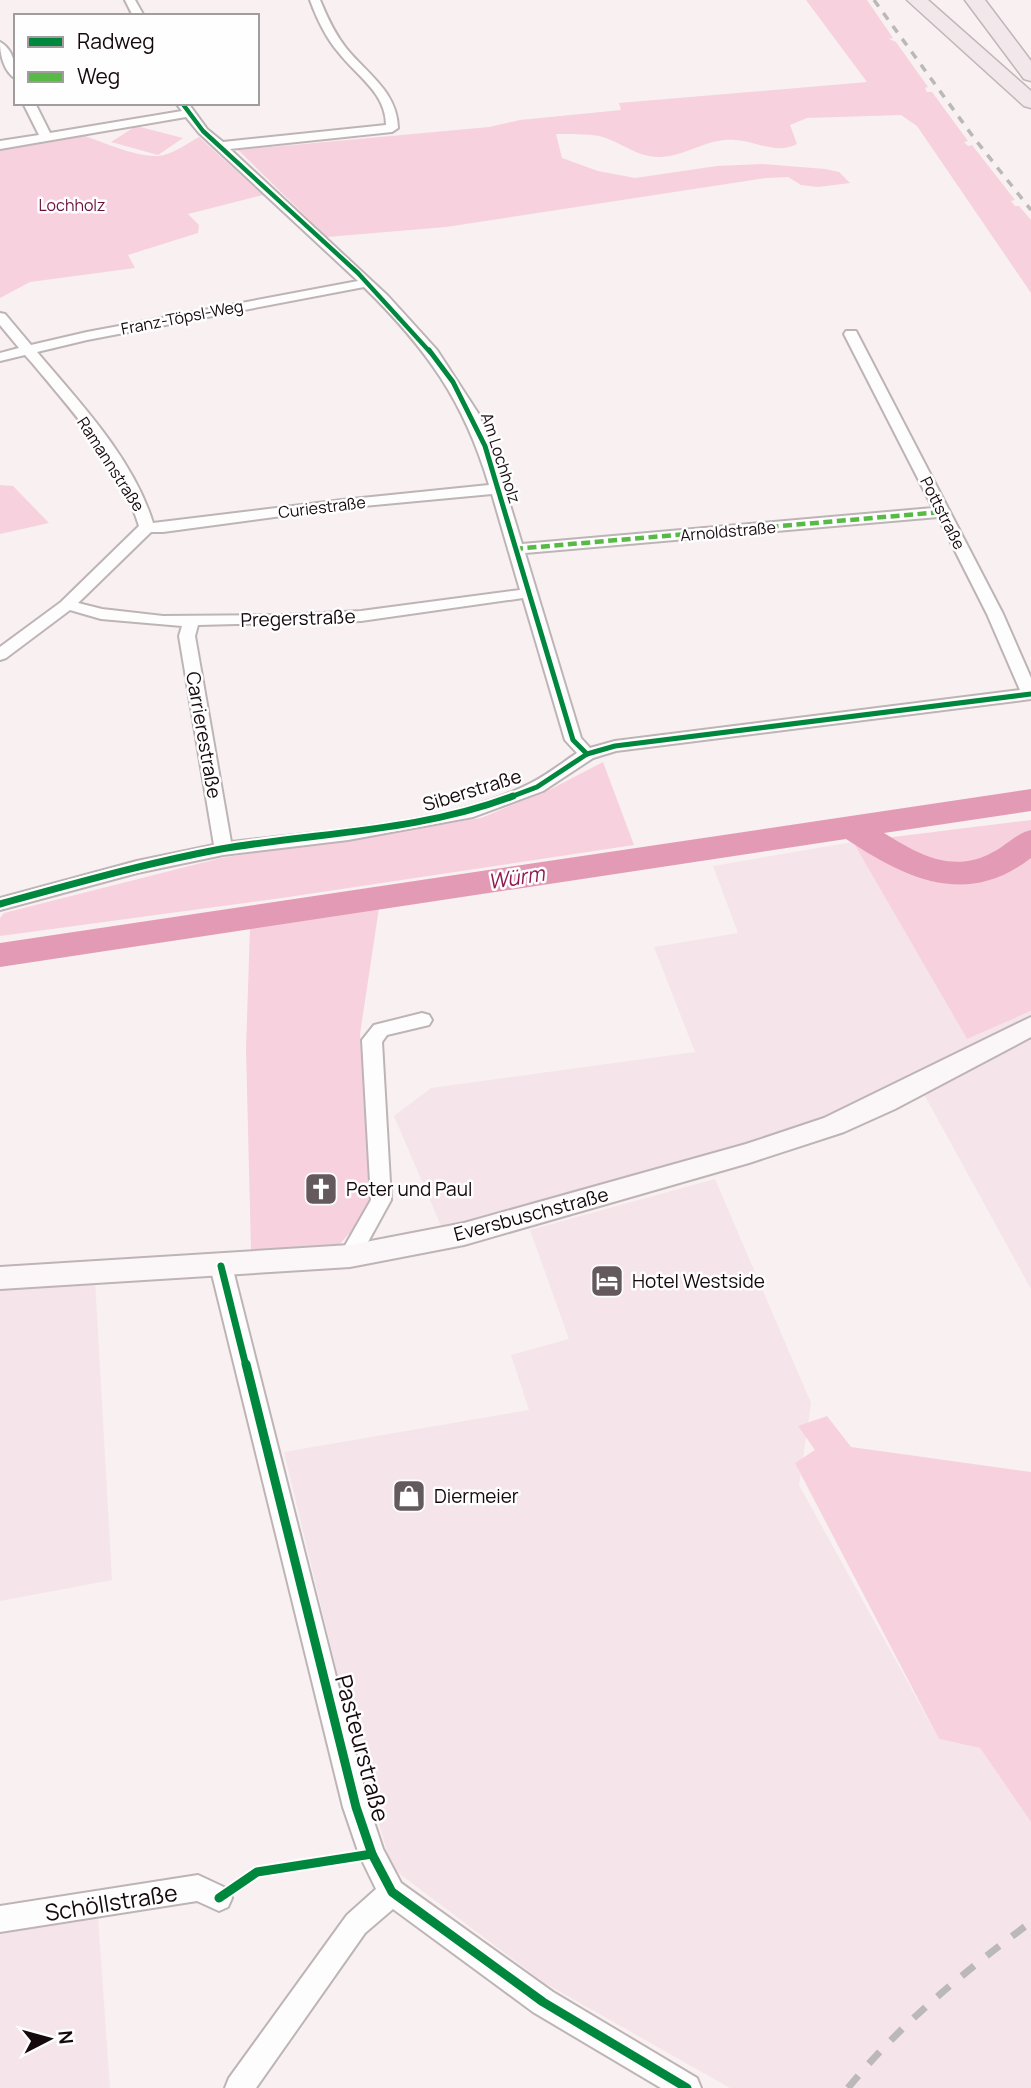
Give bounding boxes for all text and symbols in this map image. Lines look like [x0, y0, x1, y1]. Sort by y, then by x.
legend [14, 14, 259, 105]
text: Radweg [77, 27, 155, 55]
text: Weg [77, 62, 120, 90]
park label: Lochholz [38, 194, 106, 216]
street label: Franz-Töpsl-Weg [119, 294, 245, 340]
street label: Am Lochholz [476, 410, 526, 506]
street label: Ramannstraße [72, 413, 150, 515]
street label: Pottstraße [915, 473, 971, 553]
street label: Curiestraße [277, 491, 367, 523]
street label: Arnoldstraße [679, 516, 777, 546]
street label: Pregerstraße [240, 603, 356, 633]
street label: Carrierestraße [180, 670, 228, 800]
street label: Siberstraße [419, 763, 525, 817]
water label: Würm [486, 859, 547, 895]
church icon: Peter und Paul [302, 1170, 340, 1208]
place label: Peter und Paul [346, 1176, 472, 1202]
street label: Eversbuschstraße [451, 1181, 611, 1247]
hotel icon: Hotel Westside [588, 1262, 626, 1300]
place label: Hotel Westside [632, 1268, 765, 1294]
shop icon: Diermeier [390, 1477, 428, 1515]
place label: Diermeier [434, 1483, 519, 1509]
street label: Pasteurstraße [328, 1671, 398, 1825]
street label: Schöllstraße [42, 1876, 180, 1928]
north arrow [14, 2004, 84, 2074]
text: N [52, 2029, 80, 2045]

